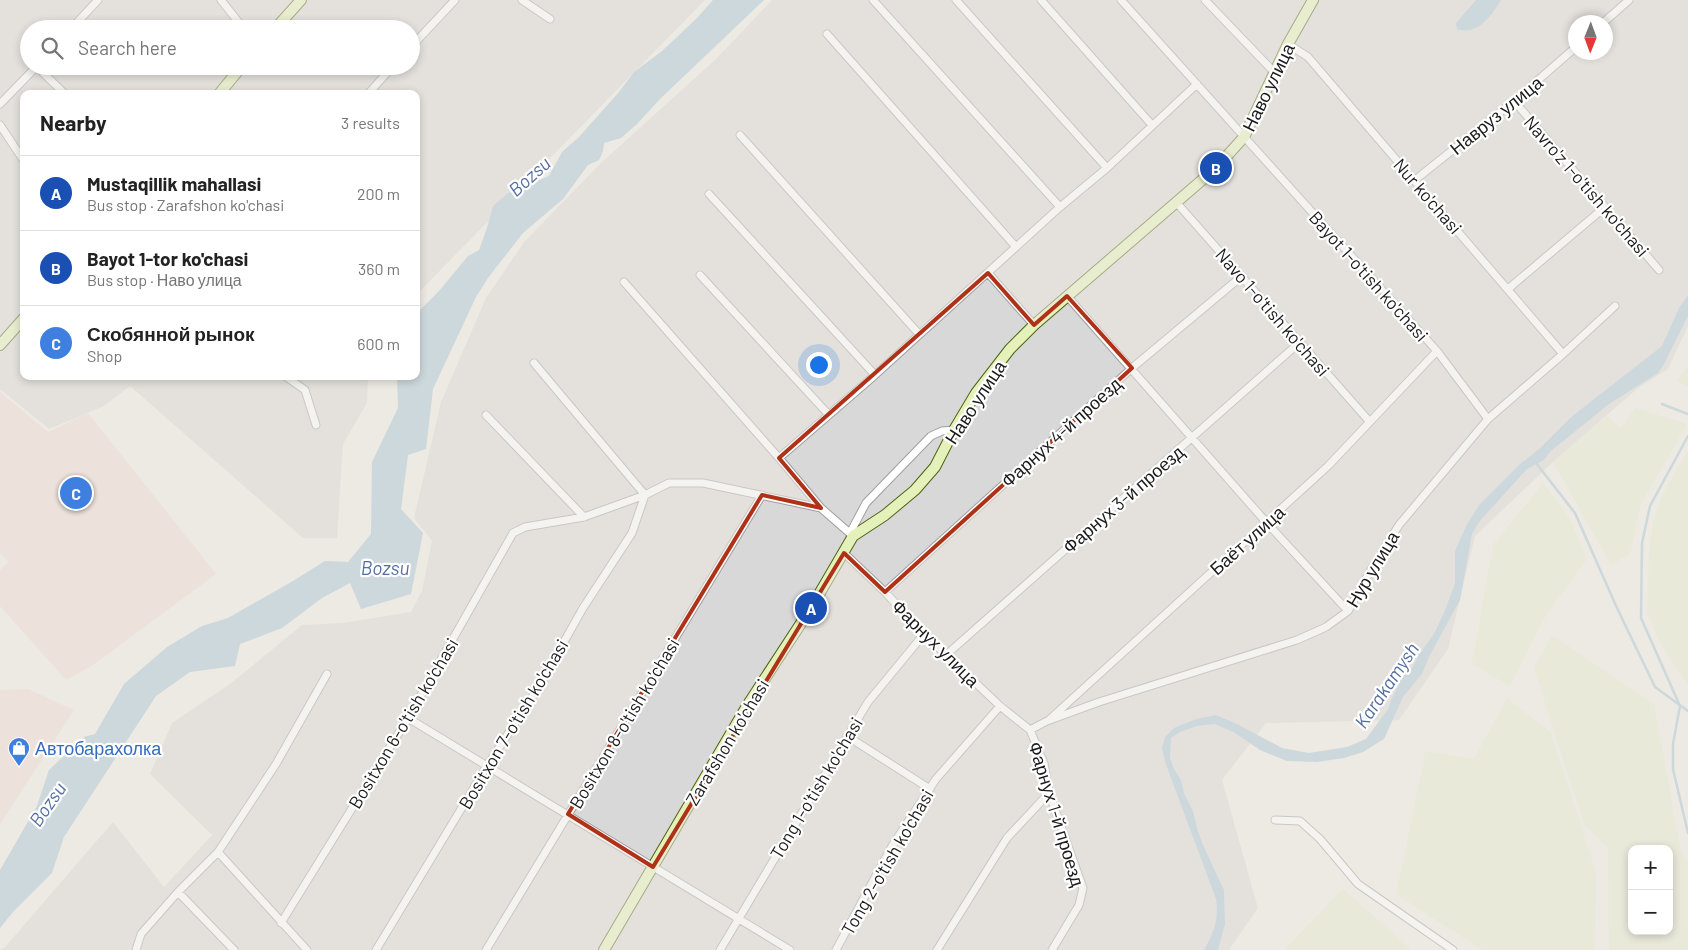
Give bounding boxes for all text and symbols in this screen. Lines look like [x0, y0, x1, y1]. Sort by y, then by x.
north arrow [1568, 15, 1613, 60]
search box [20, 20, 420, 75]
icon: search [38, 34, 66, 62]
text: Search here [78, 36, 177, 59]
street label: Наво улица [1237, 38, 1299, 135]
street label: Навруз улица [1445, 70, 1547, 159]
text: Nearby [40, 110, 106, 135]
street label: Navro'z 1-o'tish ko'chasi [1520, 111, 1654, 261]
text: 3 results [341, 113, 400, 132]
pin: B [1200, 149, 1232, 187]
water label: Bozsu [503, 151, 555, 201]
street label: Nur ko'chasi [1389, 154, 1467, 238]
text: Mustaqillik mahallasi [87, 172, 261, 195]
text: A [51, 184, 61, 203]
text: 200 m [357, 184, 400, 203]
text: Bus stop · Zarafshon ko'chasi [87, 195, 284, 214]
street label: Bayot 1-o'tish ko'chasi [1305, 206, 1433, 346]
street label: Navo 1-o'tish ko'chasi [1211, 243, 1335, 381]
text: Bayot 1-tor ko'chasi [87, 247, 248, 270]
text: B [51, 259, 61, 278]
text: 360 m [358, 259, 400, 278]
text: Bus stop · Наво улица [87, 270, 242, 289]
text: Скобянной рынок [87, 322, 255, 345]
text: C [51, 334, 61, 353]
text: 600 m [357, 334, 400, 353]
text: Shop [87, 346, 122, 365]
your location [806, 352, 832, 378]
street label: Наво улица [940, 355, 1011, 448]
street label: Фарнух 4-й проезд [997, 372, 1126, 492]
street label: Фарнух 3-й проезд [1058, 440, 1188, 557]
pin: C [60, 474, 92, 512]
street label: Баёт улица [1205, 500, 1290, 579]
street label: Нур улица [1341, 526, 1404, 611]
water label: Bozsu [361, 556, 409, 579]
pin: A [795, 589, 827, 627]
street label: Фарнух улица [888, 595, 985, 692]
street label: Bositxon 6-o'tish ko'chasi [343, 634, 463, 812]
street label: Bositxon 8-o'tish ko'chasi [564, 634, 684, 812]
street label: Bositxon 7-o'tish ko'chasi [454, 635, 572, 813]
water label: Karakamysh [1349, 638, 1423, 732]
street label: Zarafshon ko'chasi [681, 675, 773, 809]
street label: Tong 1-o'tish ko'chasi [765, 713, 867, 863]
shop icon: Автобарахолка [7, 736, 31, 767]
place label: Автобарахолка [35, 737, 162, 759]
street label: Фарнух 1-й проезд [1025, 739, 1090, 889]
water label: Bozsu [24, 777, 70, 830]
street label: Tong 2-o'tish ko'chasi [836, 785, 938, 939]
map controls [1628, 845, 1673, 935]
button: + [1628, 845, 1673, 890]
button: − [1628, 890, 1673, 935]

